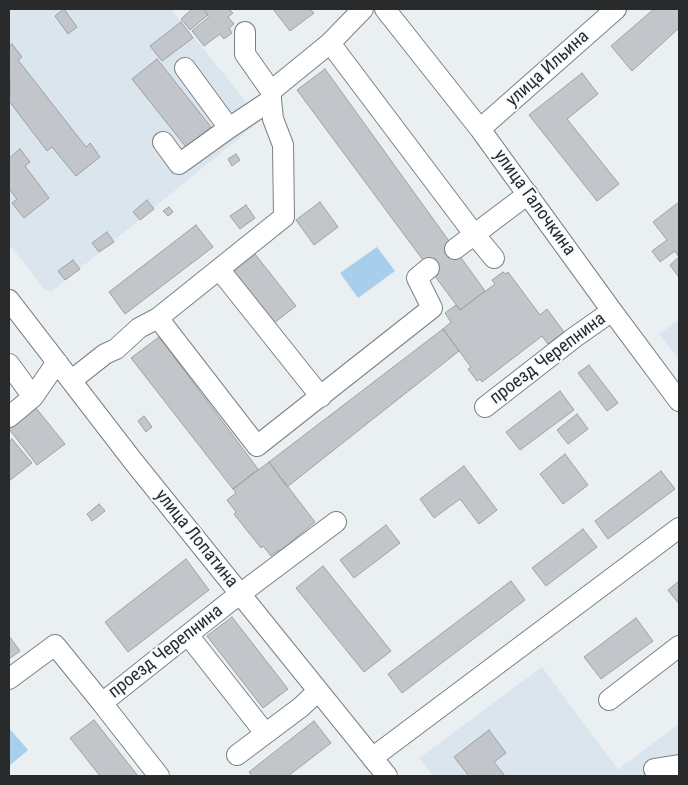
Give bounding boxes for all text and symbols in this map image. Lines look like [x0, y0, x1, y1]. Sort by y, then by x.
street label: улица Ильина [502, 26, 594, 112]
street label: улица Галочкина [488, 146, 580, 260]
street label: проезд Черепнина [486, 308, 610, 410]
street label: улица Лопатина [150, 486, 242, 592]
street label: проезд Черепнина [105, 601, 227, 703]

